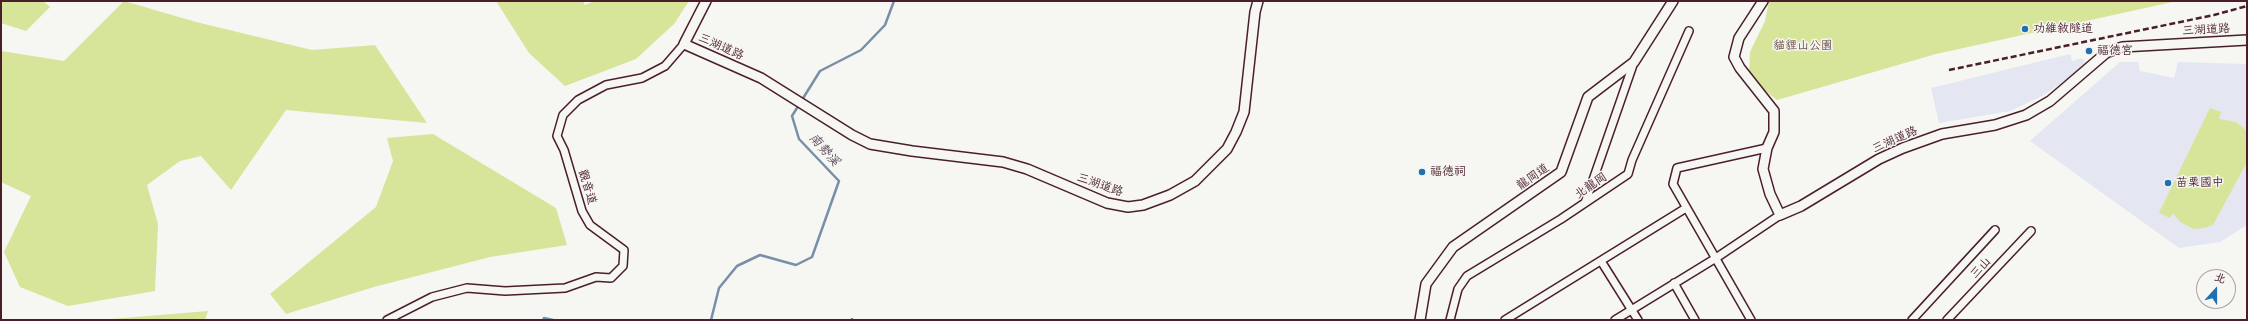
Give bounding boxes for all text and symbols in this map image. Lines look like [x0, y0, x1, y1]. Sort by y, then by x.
place label: 功維敘隧道 [2033, 22, 2093, 36]
street label: 三湖道路 [2182, 22, 2230, 38]
marker: 功維敘隧道 [2020, 24, 2030, 34]
street label: 三湖道路 [696, 31, 746, 63]
park label: 貓貍山公園 [1773, 39, 1833, 53]
place label: 福德宮 [2097, 44, 2133, 58]
marker: 福德宮 [2084, 46, 2094, 56]
street label: 三湖道路 [1870, 124, 1920, 156]
water label: 南勢溪 [805, 130, 843, 170]
street label: 龍岡道 [1514, 161, 1552, 193]
place label: 福德祠 [1430, 165, 1466, 179]
marker: 福德祠 [1417, 167, 1427, 177]
street label: 觀音道 [575, 168, 599, 206]
street label: 三湖道路 [1075, 170, 1125, 200]
street label: 北龍岡 [1572, 170, 1610, 202]
place label: 苗栗國中 [2176, 176, 2224, 190]
marker: 苗栗國中 [2163, 178, 2173, 188]
street label: 三山 [1968, 254, 1994, 282]
north arrow [2196, 269, 2236, 309]
text: 北 [2212, 269, 2228, 287]

